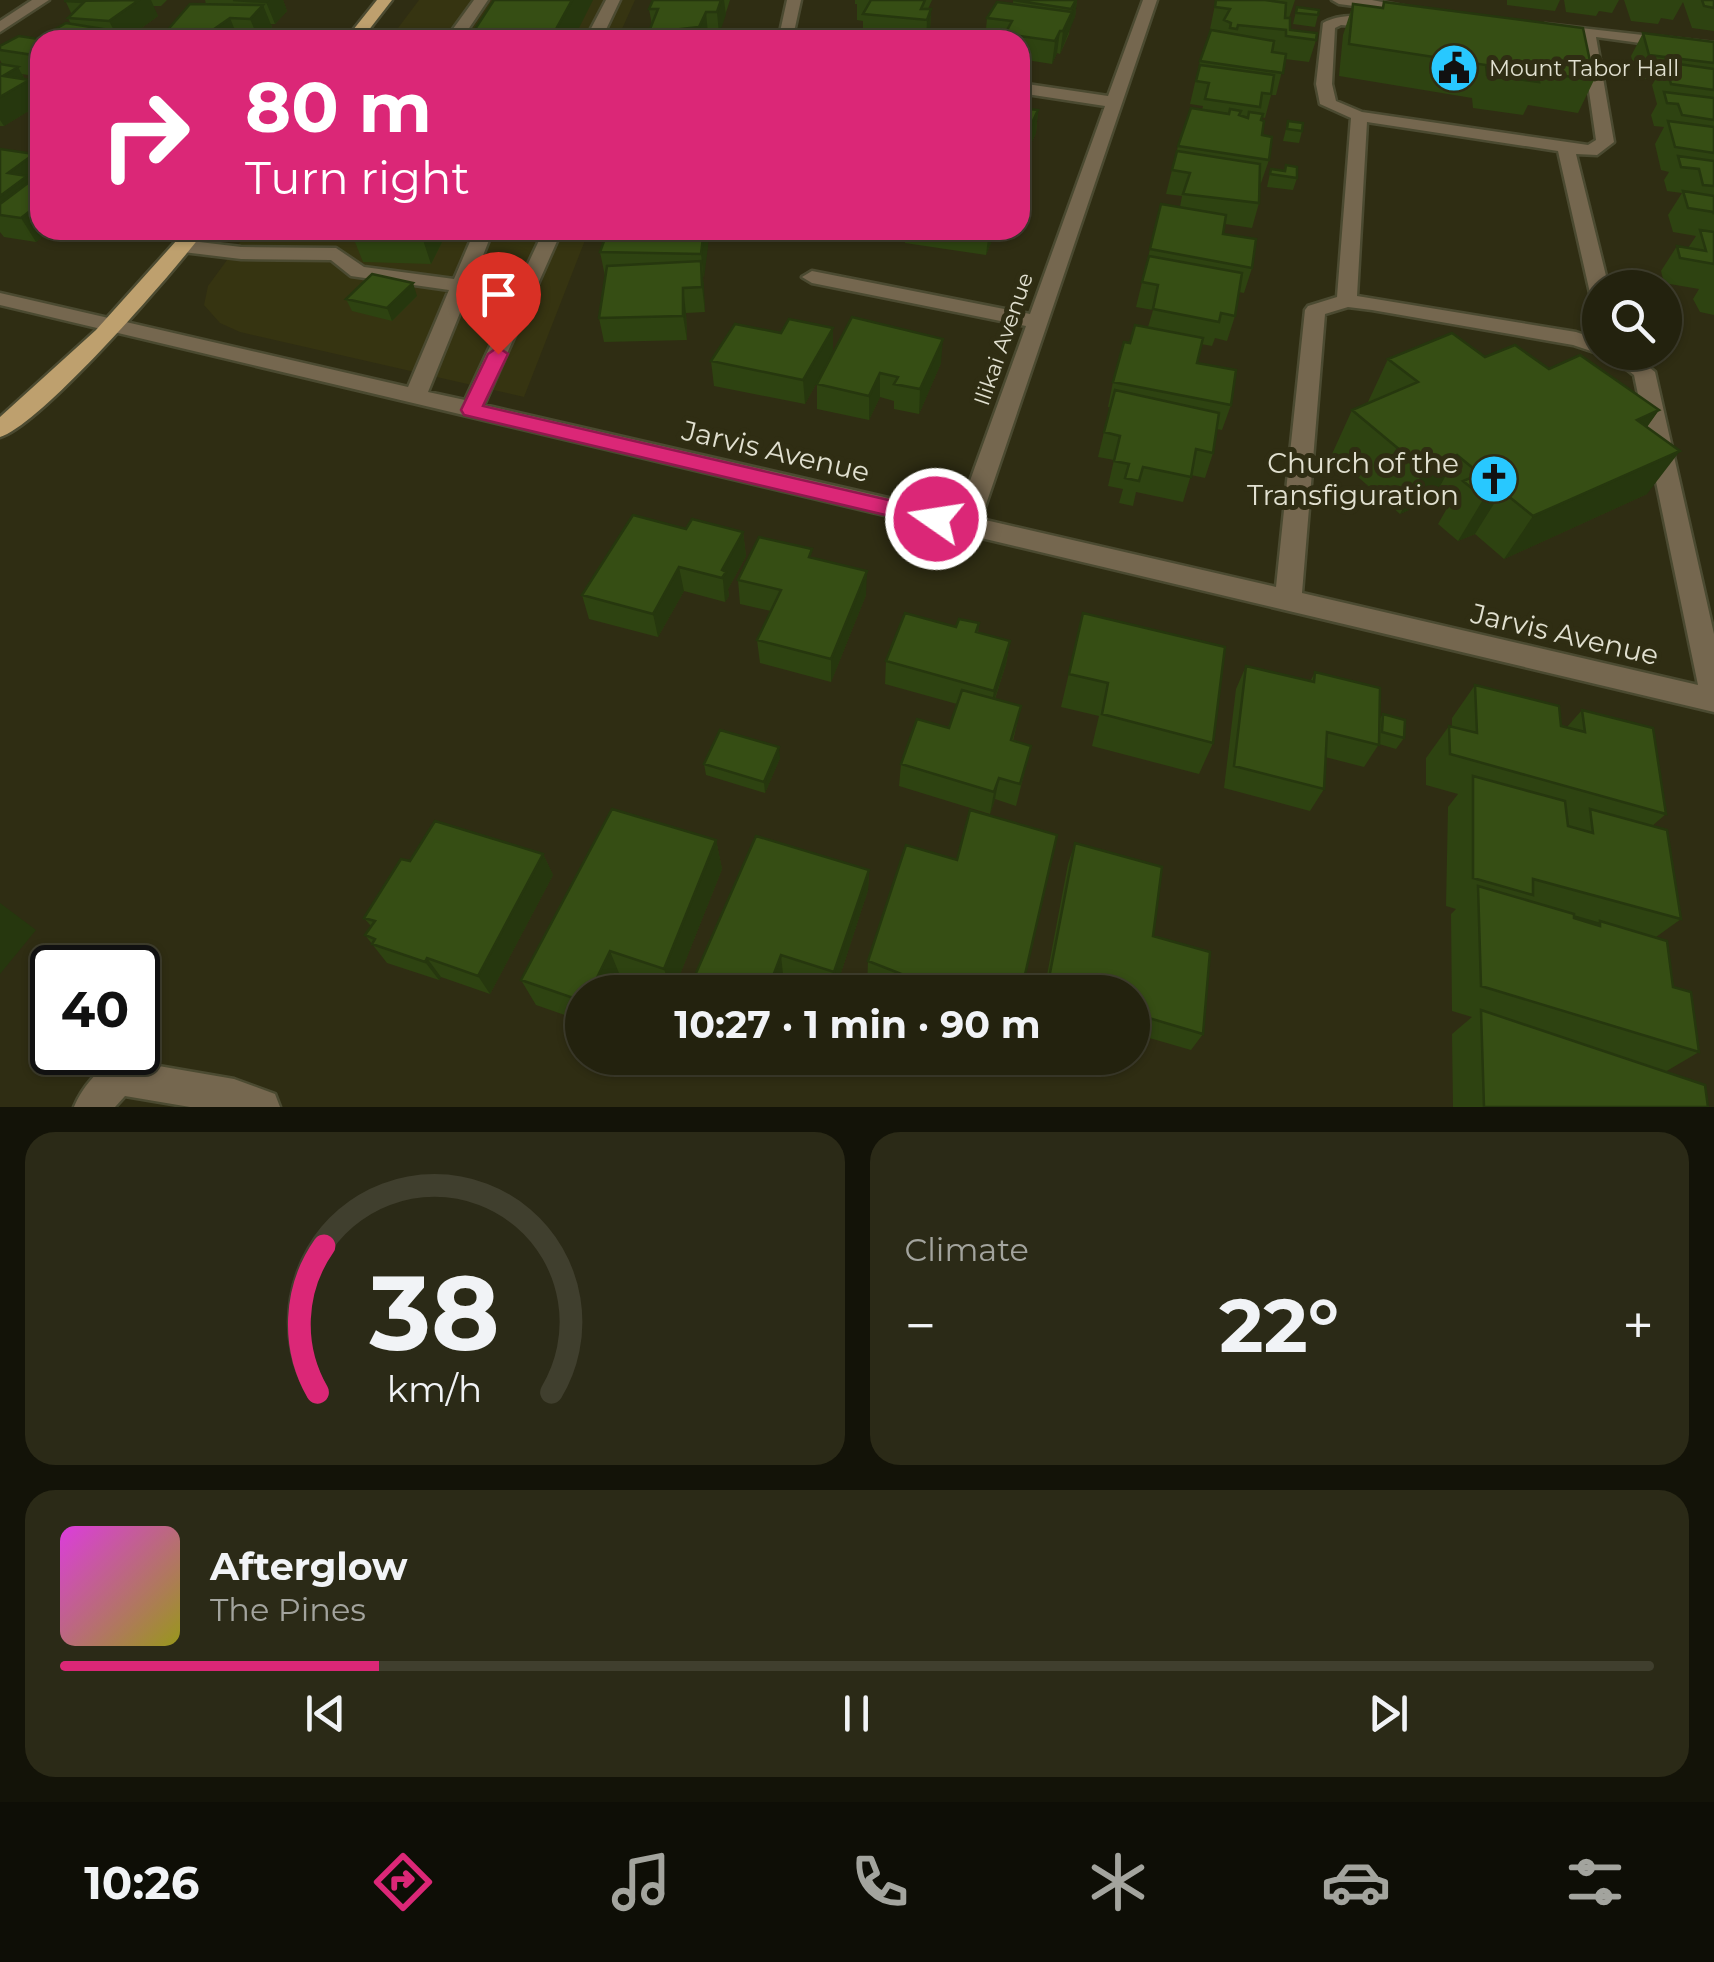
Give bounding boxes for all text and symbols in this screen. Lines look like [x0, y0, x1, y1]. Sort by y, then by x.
public building icon: Mount Tabor Hall [1428, 42, 1480, 94]
place label: Mount Tabor Hall [1489, 55, 1679, 82]
text: 80 m [245, 64, 432, 150]
icon: right [80, 70, 210, 200]
text: Turn right [245, 150, 470, 205]
pin [456, 252, 541, 355]
icon: arrive [471, 267, 526, 322]
street label: Ilikai Avenue [968, 269, 1039, 409]
map controls [1582, 270, 1682, 370]
button: search [1582, 270, 1682, 370]
street label: Jarvis Avenue [678, 413, 873, 489]
place label: Church of the Transfiguration [1247, 446, 1459, 512]
church icon: Church of the Transfiguration [1468, 453, 1520, 505]
position arrow [884, 467, 988, 571]
street label: Jarvis Avenue [1467, 596, 1662, 672]
speed limit sign: 40 [30, 945, 160, 1075]
text: 10:27 · 1 min · 90 m [674, 1001, 1041, 1048]
text: Climate [905, 1230, 1029, 1269]
text: 38 [369, 1249, 500, 1376]
text: 22° [1219, 1279, 1339, 1371]
text: − [905, 1292, 936, 1359]
text: + [1622, 1292, 1654, 1359]
text: km/h [387, 1367, 482, 1411]
text: Afterglow [210, 1543, 408, 1590]
text: The Pines [210, 1590, 366, 1629]
icon: previous [298, 1686, 353, 1741]
icon: pause [829, 1686, 884, 1741]
icon: next [1361, 1686, 1416, 1741]
icon: directions [368, 1847, 438, 1917]
icon: music [606, 1847, 676, 1917]
icon: phone [845, 1847, 915, 1917]
icon: climate [1083, 1847, 1153, 1917]
icon: car [1321, 1847, 1391, 1917]
icon: filters [1560, 1847, 1630, 1917]
text: 10:26 [84, 1855, 199, 1910]

